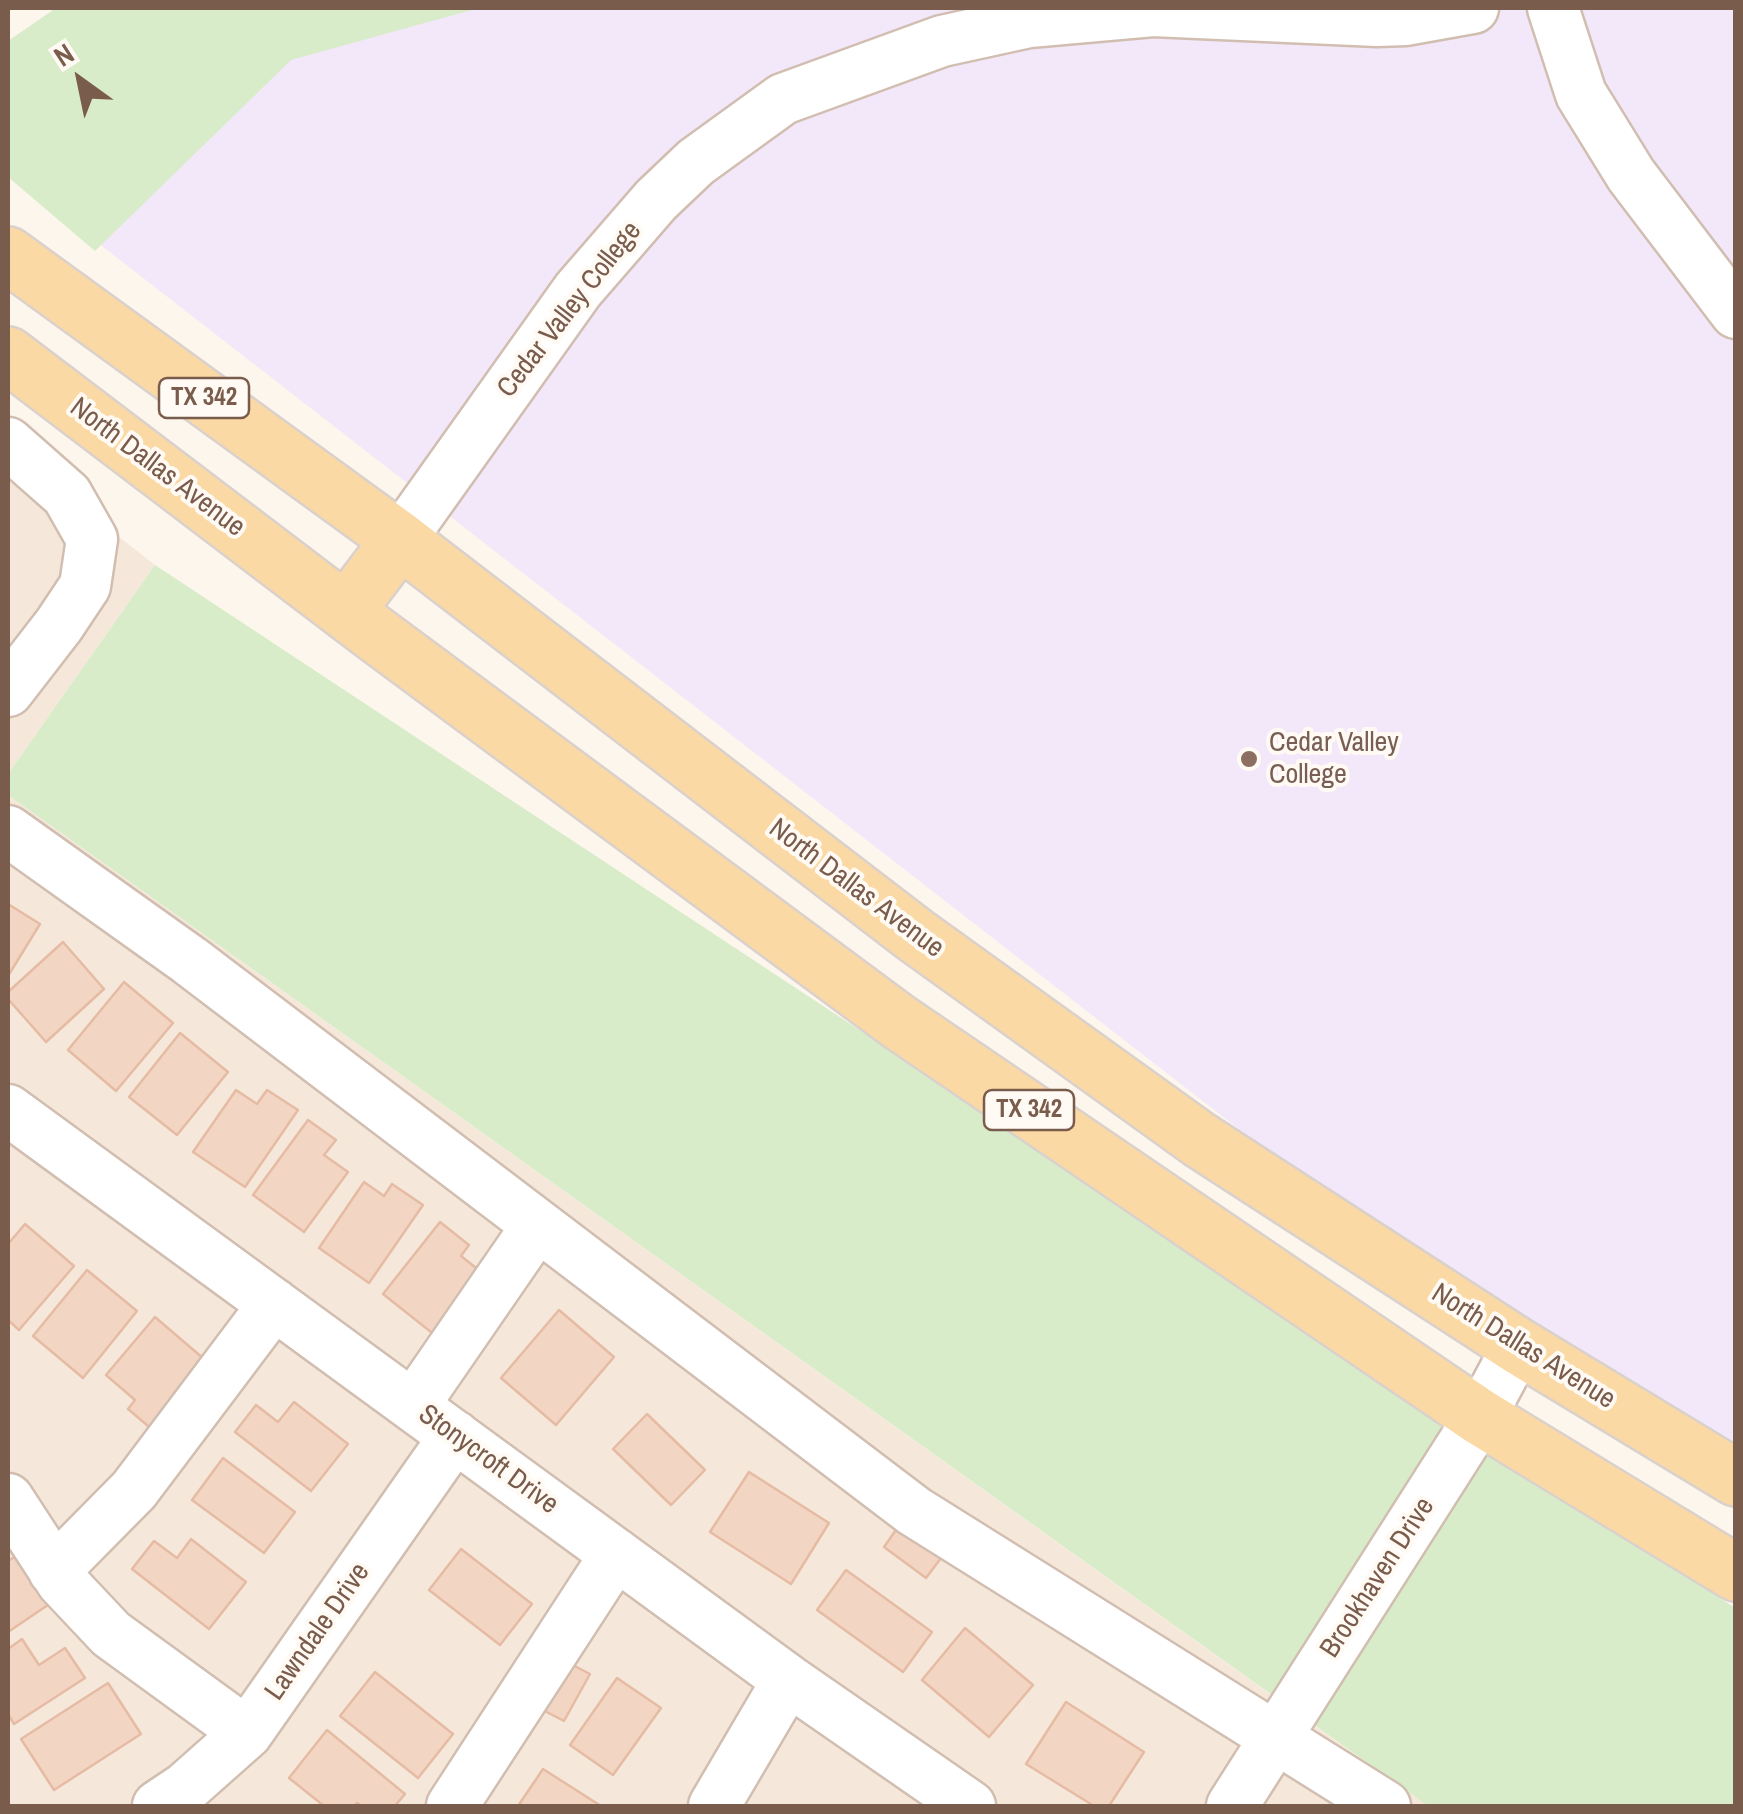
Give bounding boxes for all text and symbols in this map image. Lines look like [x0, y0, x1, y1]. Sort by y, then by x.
north arrow [30, 30, 130, 130]
text: N [46, 34, 81, 75]
street label: Cedar Valley College [491, 215, 649, 405]
road number: TX 342 [159, 378, 249, 418]
street label: North Dallas Avenue [63, 391, 251, 545]
place label: Cedar Valley College [1269, 726, 1399, 792]
marker: Cedar Valley College [1238, 748, 1260, 770]
street label: North Dallas Avenue [762, 812, 950, 966]
road number: TX 342 [984, 1090, 1074, 1130]
street label: North Dallas Avenue [1425, 1277, 1621, 1417]
street label: Stonycroft Drive [412, 1398, 564, 1522]
street label: Brookhaven Drive [1314, 1492, 1442, 1664]
street label: Lawndale Drive [258, 1557, 378, 1707]

